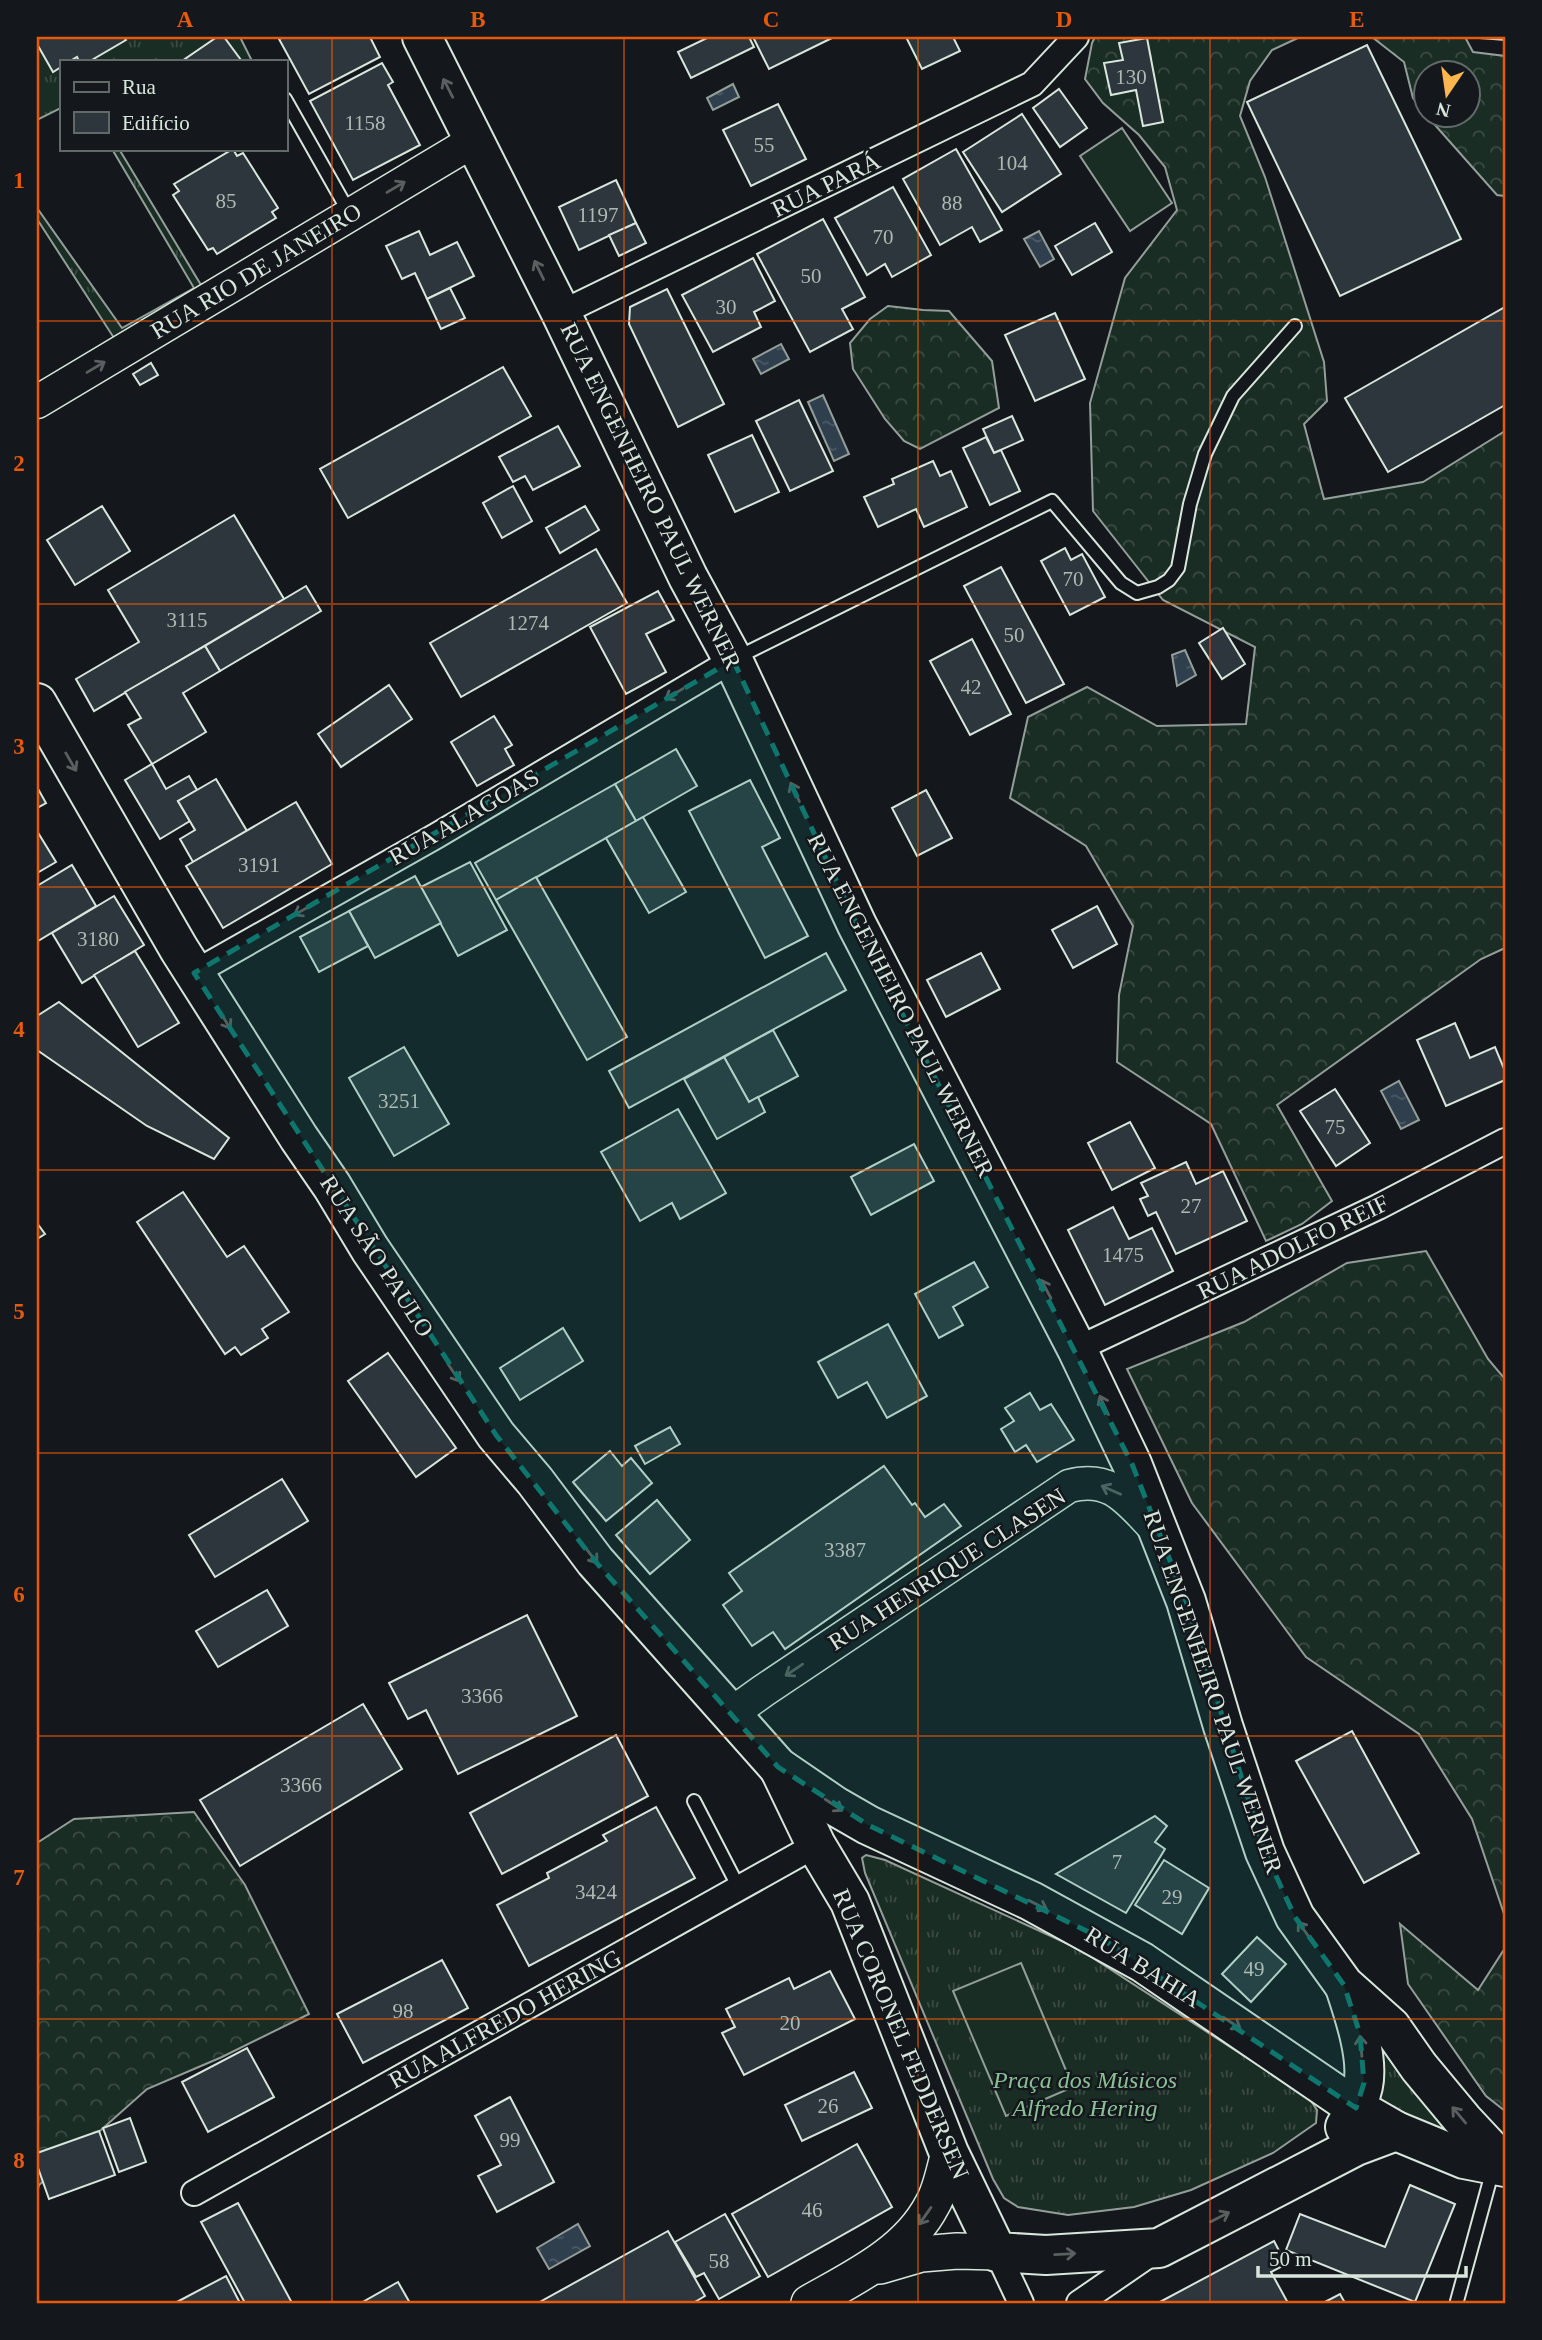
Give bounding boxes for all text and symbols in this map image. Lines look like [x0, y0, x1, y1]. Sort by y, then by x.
text: A [177, 7, 194, 32]
text: B [470, 7, 486, 32]
text: C [763, 7, 779, 32]
text: D [1056, 7, 1072, 32]
text: E [1349, 7, 1365, 32]
legend [60, 60, 287, 150]
north arrow [1412, 60, 1482, 130]
house number: 130 [1115, 65, 1147, 89]
text: Rua [122, 75, 157, 99]
one-way arrow [441, 78, 455, 99]
text: N [1434, 98, 1452, 122]
text: Edifício [122, 111, 190, 135]
house number: 1158 [344, 111, 386, 135]
house number: 55 [754, 133, 775, 157]
street label: RUA PARÁ [768, 147, 885, 222]
house number: 104 [996, 151, 1028, 175]
text: 1 [13, 168, 25, 193]
one-way arrow [385, 180, 405, 194]
house number: 85 [216, 189, 237, 213]
house number: 88 [942, 191, 963, 215]
street label: RUA RIO DE JANEIRO [146, 198, 366, 344]
house number: 1197 [577, 203, 619, 227]
house number: 70 [873, 225, 894, 249]
one-way arrow [532, 260, 546, 281]
house number: 50 [801, 264, 822, 288]
house number: 30 [716, 295, 737, 319]
street label: RUA ENGENHEIRO PAUL WERNER [555, 318, 747, 674]
one-way arrow [85, 360, 105, 374]
text: 2 [13, 451, 25, 476]
house number: 70 [1063, 567, 1084, 591]
house number: 3115 [166, 608, 208, 632]
house number: 1274 [507, 611, 550, 635]
house number: 50 [1004, 623, 1025, 647]
house number: 42 [961, 675, 982, 699]
one-way arrow [664, 687, 684, 701]
text: 3 [13, 734, 25, 759]
one-way arrow [64, 752, 78, 772]
street label: RUA ALAGOAS [384, 764, 544, 870]
one-way arrow [788, 782, 802, 803]
street label: RUA ENGENHEIRO PAUL WERNER [803, 829, 999, 1181]
house number: 3191 [238, 853, 280, 877]
one-way arrow [293, 903, 313, 917]
house number: 3180 [77, 927, 119, 951]
one-way arrow [218, 1010, 233, 1029]
text: 4 [13, 1017, 25, 1042]
house number: 3251 [378, 1089, 420, 1113]
house number: 75 [1325, 1115, 1346, 1139]
street label: RUA SÃO PAULO [315, 1170, 439, 1342]
street label: RUA ADOLFO REIF [1193, 1189, 1393, 1305]
house number: 27 [1181, 1194, 1202, 1218]
house number: 1475 [1102, 1243, 1144, 1267]
one-way arrow [1039, 1279, 1053, 1299]
text: 5 [13, 1299, 25, 1324]
one-way arrow [447, 1363, 461, 1383]
one-way arrow [1097, 1395, 1110, 1416]
street label: RUA HENRIQUE CLASEN [824, 1483, 1070, 1655]
one-way arrow [1101, 1483, 1122, 1496]
street label: RUA ENGENHEIRO PAUL WERNER [1138, 1507, 1288, 1877]
house number: 3387 [824, 1538, 866, 1562]
one-way arrow [583, 1545, 598, 1564]
text: 6 [13, 1582, 25, 1607]
one-way arrow [785, 1662, 804, 1677]
house number: 3366 [461, 1684, 503, 1708]
house number: 3366 [280, 1773, 322, 1797]
one-way arrow [824, 1798, 843, 1812]
house number: 7 [1112, 1850, 1122, 1874]
text: 7 [13, 1865, 25, 1890]
house number: 3424 [575, 1880, 618, 1904]
street label: RUA CORONEL FEDDERSEN [828, 1885, 974, 2183]
house number: 29 [1162, 1885, 1183, 1909]
one-way arrow [1027, 1899, 1048, 1912]
street label: RUA BAHIA [1080, 1921, 1206, 2013]
one-way arrow [1297, 1921, 1311, 1940]
street label: RUA ALFREDO HERING [384, 1944, 626, 2094]
house number: 49 [1244, 1957, 1265, 1981]
house number: 98 [393, 1999, 414, 2023]
house number: 20 [780, 2011, 801, 2035]
one-way arrow [1222, 2016, 1241, 2030]
one-way arrow [1354, 2035, 1367, 2058]
park label: Praça dos Músicos Alfredo Hering [992, 2067, 1177, 2121]
house number: 26 [818, 2094, 839, 2118]
one-way arrow [1451, 2107, 1466, 2125]
house number: 99 [500, 2128, 521, 2152]
text: 8 [13, 2148, 25, 2173]
house number: 46 [802, 2198, 823, 2222]
one-way arrow [918, 2206, 932, 2225]
one-way arrow [1209, 2210, 1229, 2224]
scale bar [1258, 2235, 1467, 2279]
text: 50 m [1269, 2247, 1312, 2271]
one-way arrow [1053, 2248, 1076, 2261]
house number: 58 [709, 2249, 730, 2273]

